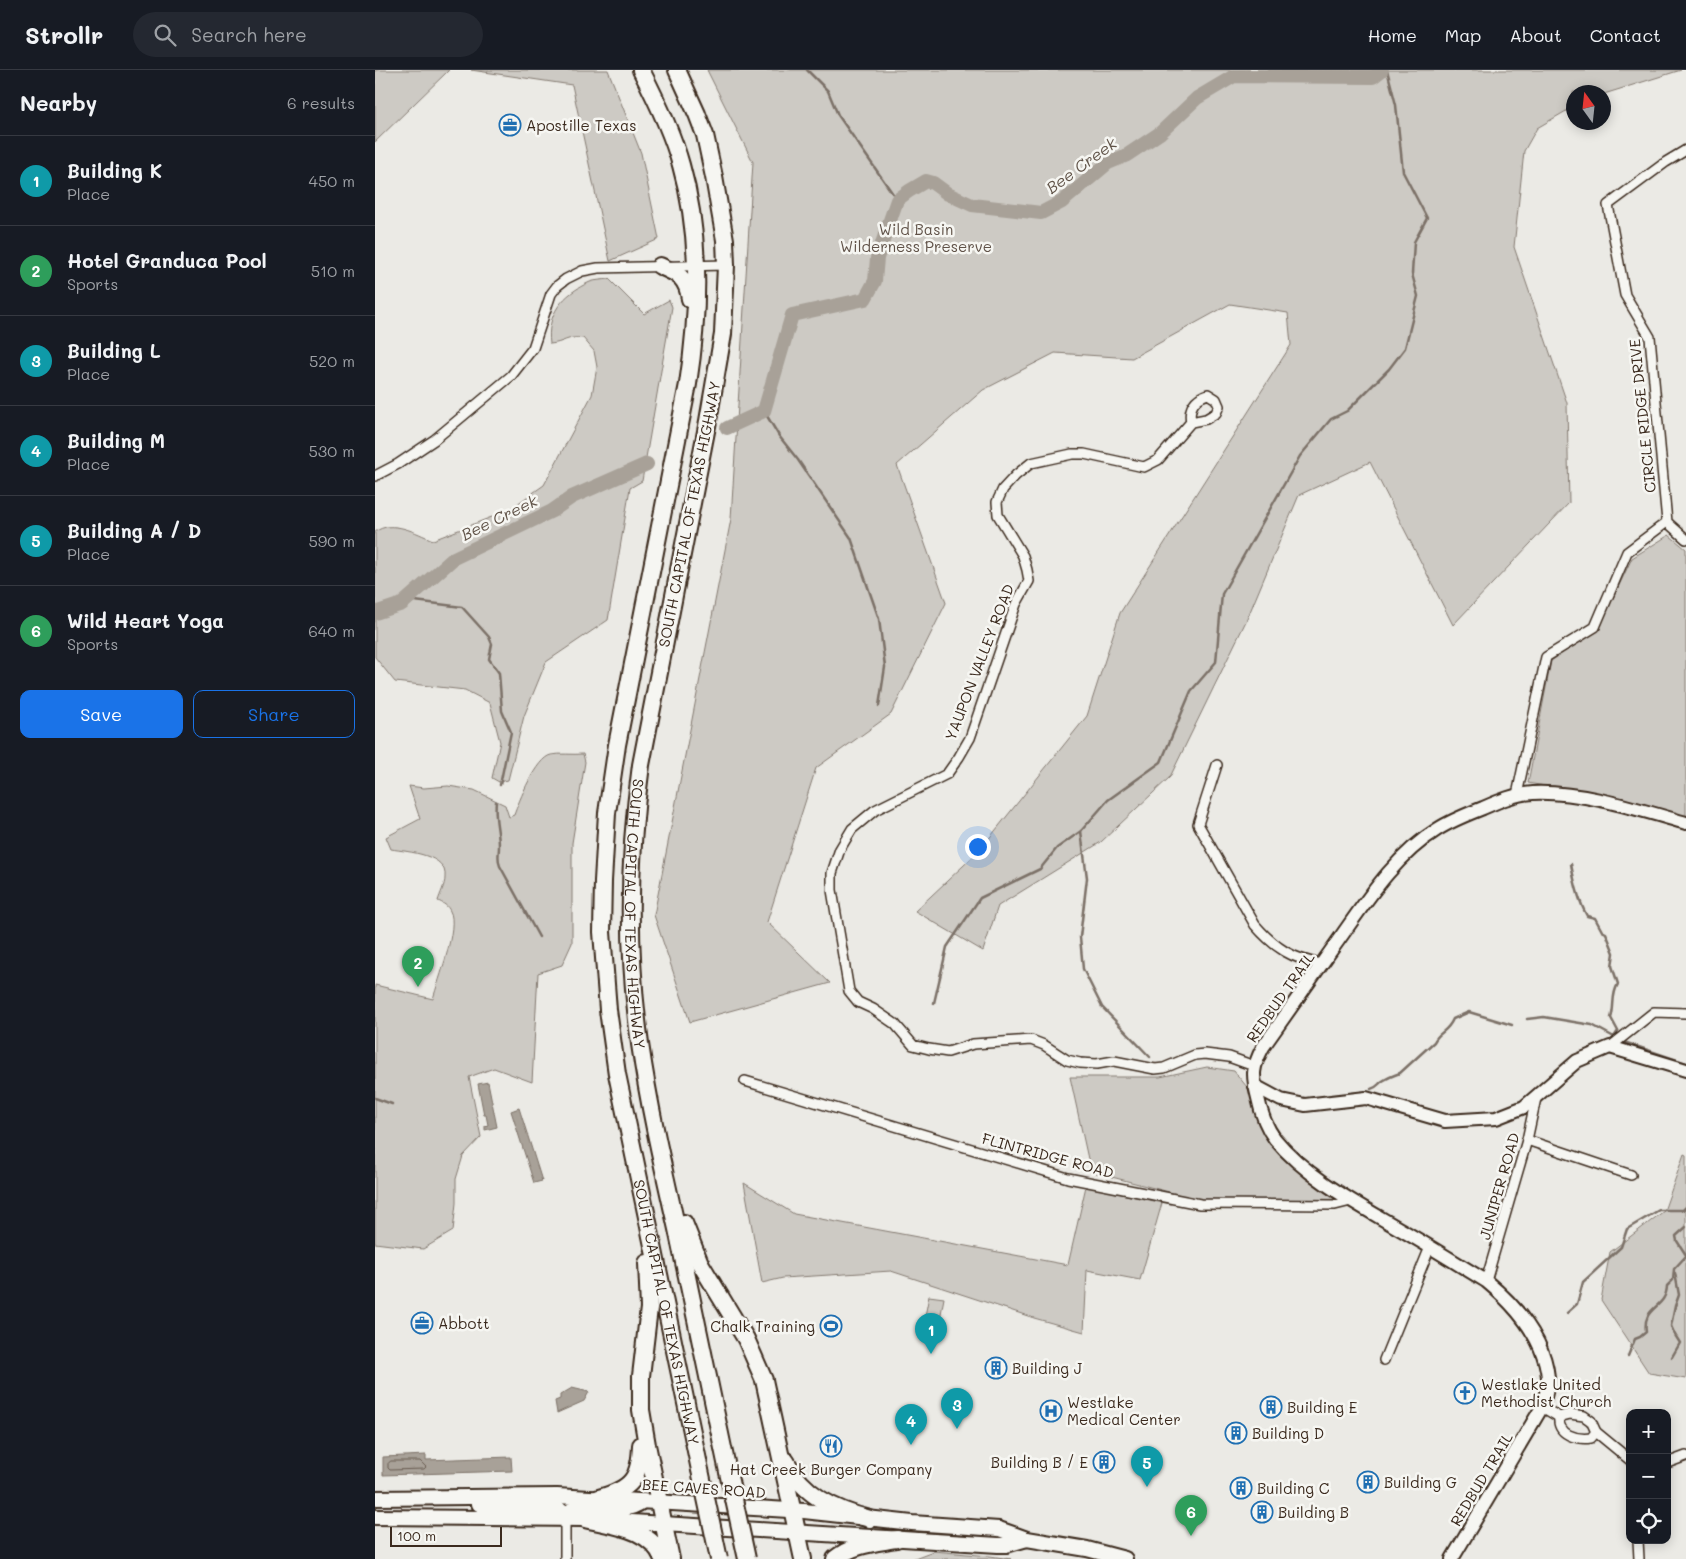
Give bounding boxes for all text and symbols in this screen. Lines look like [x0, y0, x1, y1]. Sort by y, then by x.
search box [133, 12, 483, 57]
text: Strollr [25, 19, 103, 50]
icon: search [151, 21, 179, 49]
text: Search here [191, 22, 307, 47]
text: Home [1368, 23, 1417, 47]
text: Map [1445, 23, 1481, 47]
text: About [1509, 23, 1562, 47]
text: Contact [1590, 23, 1661, 47]
north arrow [1566, 85, 1611, 130]
text: Nearby [20, 89, 97, 116]
text: 6 results [287, 92, 355, 113]
office icon: Apostille Texas [498, 113, 522, 137]
place label: Apostille Texas [526, 115, 637, 135]
water label: Bee Creek [1041, 132, 1121, 198]
text: Building K [67, 158, 162, 183]
text: 1 [32, 170, 40, 191]
text: 450 m [309, 170, 355, 191]
text: Place [67, 183, 110, 204]
park label: Wild Basin Wilderness Preserve [840, 219, 992, 256]
text: Hotel Granduca Pool [67, 248, 267, 273]
text: 2 [32, 260, 40, 281]
text: 510 m [311, 260, 355, 281]
text: Sports [67, 273, 118, 294]
text: Building L [67, 338, 161, 363]
street label: CIRCLE RIDGE DRIVE [1624, 338, 1660, 494]
text: 3 [31, 350, 41, 371]
text: 520 m [309, 350, 355, 371]
text: Place [67, 363, 110, 384]
street label: SOUTH CAPITAL OF TEXAS HIGHWAY [653, 379, 725, 649]
text: Building M [67, 428, 165, 453]
text: 4 [31, 440, 41, 461]
text: 530 m [309, 440, 355, 461]
text: Place [67, 453, 110, 474]
water label: Bee Creek [457, 489, 541, 545]
text: Building A / D [67, 518, 201, 543]
text: 5 [31, 530, 41, 551]
text: 590 m [308, 530, 355, 551]
text: Place [67, 543, 110, 564]
street label: YAUPON VALLEY ROAD [940, 581, 1018, 743]
text: Wild Heart Yoga [67, 608, 224, 633]
text: 6 [31, 620, 41, 641]
text: 640 m [308, 620, 355, 641]
text: Sports [67, 633, 118, 654]
button: Save [20, 690, 183, 738]
button: Share [193, 690, 355, 738]
street label: SOUTH CAPITAL OF TEXAS HIGHWAY [621, 778, 651, 1050]
your location [965, 834, 991, 860]
pin: 2 [402, 946, 434, 987]
street label: REDBUD TRAIL [1241, 948, 1319, 1046]
street label: FLINTRIDGE ROAD [980, 1128, 1116, 1182]
street label: JUNIPER ROAD [1474, 1130, 1524, 1242]
street label: SOUTH CAPITAL OF TEXAS HIGHWAY [629, 1178, 704, 1447]
office icon: Abbott [410, 1311, 434, 1335]
place label: Abbott [438, 1313, 490, 1333]
pin: 1 [915, 1313, 947, 1354]
sports icon: Chalk Training [819, 1314, 843, 1338]
place label: Chalk Training [710, 1316, 815, 1336]
building icon: Building J [984, 1356, 1008, 1380]
place label: Building J [1012, 1358, 1083, 1378]
place label: Westlake United Methodist Church [1481, 1374, 1611, 1411]
church icon: Westlake United Methodist Church [1453, 1381, 1477, 1405]
pin: 3 [941, 1388, 973, 1429]
place label: Westlake Medical Center [1067, 1392, 1181, 1429]
building icon: Building E [1259, 1395, 1283, 1419]
place label: Building E [1287, 1397, 1358, 1417]
hospital icon: Westlake Medical Center [1039, 1399, 1063, 1423]
pin: 4 [895, 1404, 927, 1445]
map controls [1626, 1409, 1671, 1544]
button: + [1626, 1409, 1671, 1454]
building icon: Building D [1224, 1421, 1248, 1445]
place label: Building D [1252, 1423, 1324, 1443]
street label: REDBUD TRAIL [1445, 1428, 1517, 1529]
restaurant icon: Hat Creek Burger Company [819, 1434, 843, 1458]
pin: 5 [1131, 1446, 1163, 1487]
building icon: Building B / E [1092, 1450, 1116, 1474]
place label: Building B / E [991, 1452, 1088, 1472]
button: − [1626, 1454, 1671, 1499]
place label: Hat Creek Burger Company [730, 1459, 933, 1479]
building icon: Building G [1356, 1470, 1380, 1494]
place label: Building G [1384, 1472, 1457, 1492]
street label: BEE CAVES ROAD [642, 1474, 766, 1502]
building icon: Building C [1229, 1476, 1253, 1500]
place label: Building C [1257, 1478, 1330, 1498]
pin: 6 [1175, 1495, 1207, 1536]
button: locate [1626, 1499, 1671, 1544]
building icon: Building B [1250, 1500, 1274, 1524]
place label: Building B [1278, 1502, 1349, 1522]
scale bar [390, 1524, 503, 1547]
text: 100 m [397, 1526, 436, 1545]

